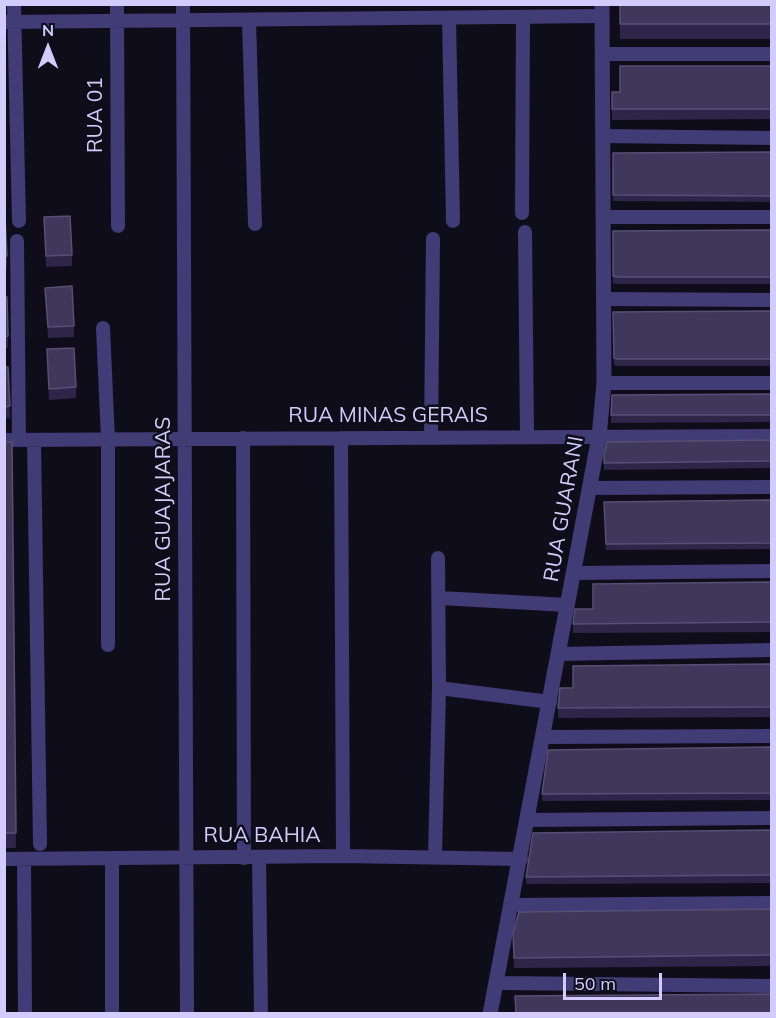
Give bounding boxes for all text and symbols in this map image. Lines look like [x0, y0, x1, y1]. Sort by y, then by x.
north arrow [18, 18, 78, 78]
text: N [42, 20, 54, 40]
street label: RUA 01 [83, 77, 109, 153]
street label: RUA MINAS GERAIS [288, 403, 488, 429]
street label: RUA GUAJAJARAS [151, 417, 177, 601]
street label: RUA GUARANI [539, 434, 589, 584]
street label: RUA BAHIA [203, 823, 321, 849]
scale bar [566, 961, 665, 999]
text: 50 m [574, 972, 616, 995]

